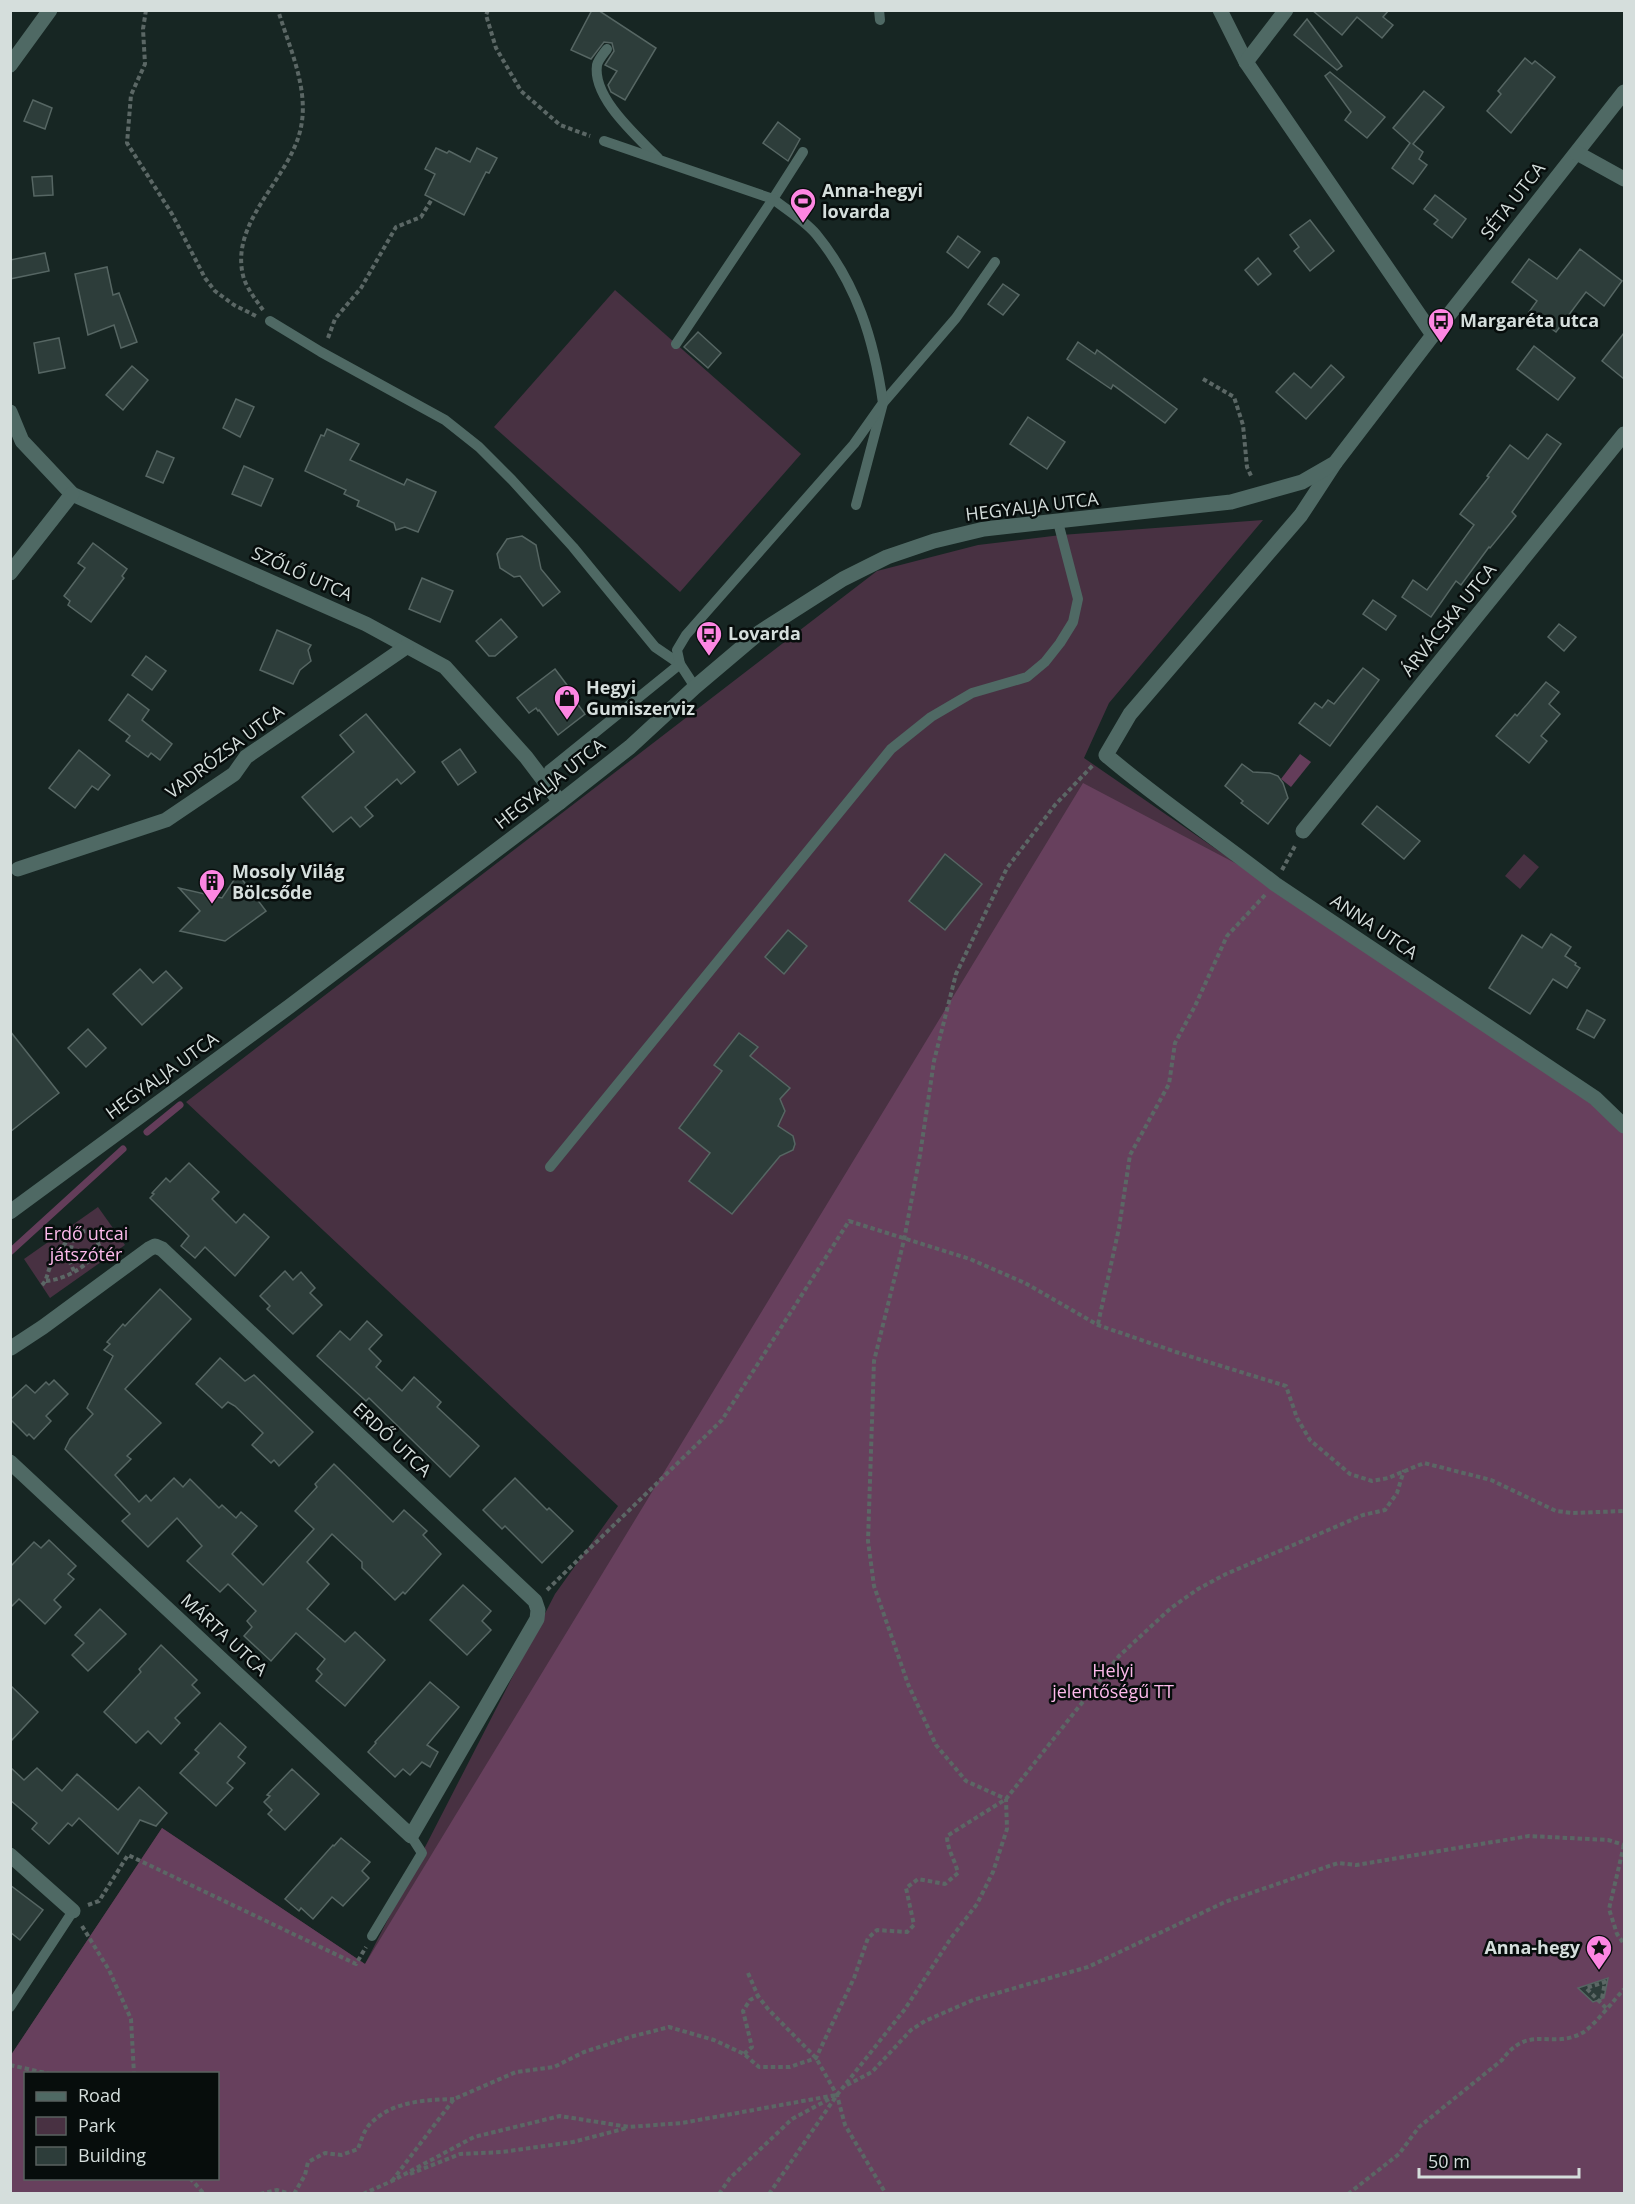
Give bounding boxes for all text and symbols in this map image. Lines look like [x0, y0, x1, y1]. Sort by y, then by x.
street label: SÉTA UTCA [1475, 156, 1550, 244]
place label: Anna-hegyi lovarda [822, 178, 923, 223]
sports icon: Anna-hegyi lovarda [788, 186, 818, 224]
bus stop icon: Margaréta utca [1426, 306, 1456, 344]
place label: Margaréta utca [1460, 308, 1599, 332]
street label: HEGYALJA UTCA [964, 486, 1100, 526]
street label: SZŐLŐ UTCA [248, 540, 357, 606]
street label: ÁRVÁCSKA UTCA [1395, 557, 1502, 681]
bus stop icon: Lovarda [694, 619, 724, 657]
place label: Lovarda [728, 621, 801, 645]
place label: Hegyi Gumiszerviz [586, 675, 695, 720]
shop icon: Hegyi Gumiszerviz [552, 683, 582, 721]
street label: VADRÓZSA UTCA [160, 698, 289, 804]
street label: HEGYALJA UTCA [489, 732, 610, 834]
place label: Mosoly Világ Bölcsőde [232, 859, 344, 904]
building icon: Mosoly Világ Bölcsőde [197, 867, 227, 905]
street label: ANNA UTCA [1326, 888, 1423, 965]
street label: HEGYALJA UTCA [100, 1026, 223, 1124]
park label: Erdő utcai játszótér [44, 1221, 128, 1266]
street label: ERDŐ UTCA [348, 1397, 437, 1482]
street label: MÁRTA UTCA [176, 1588, 274, 1681]
park label: Helyi jelentőségű TT [1051, 1658, 1174, 1703]
place icon: Anna-hegy [1584, 1933, 1614, 1971]
place label: Anna-hegy [1484, 1935, 1581, 1959]
legend [24, 2072, 219, 2180]
text: Road [78, 2083, 121, 2107]
text: Park [78, 2113, 116, 2137]
scale bar [1419, 2141, 1580, 2179]
text: Building [78, 2143, 146, 2167]
text: 50 m [1428, 2149, 1470, 2173]

